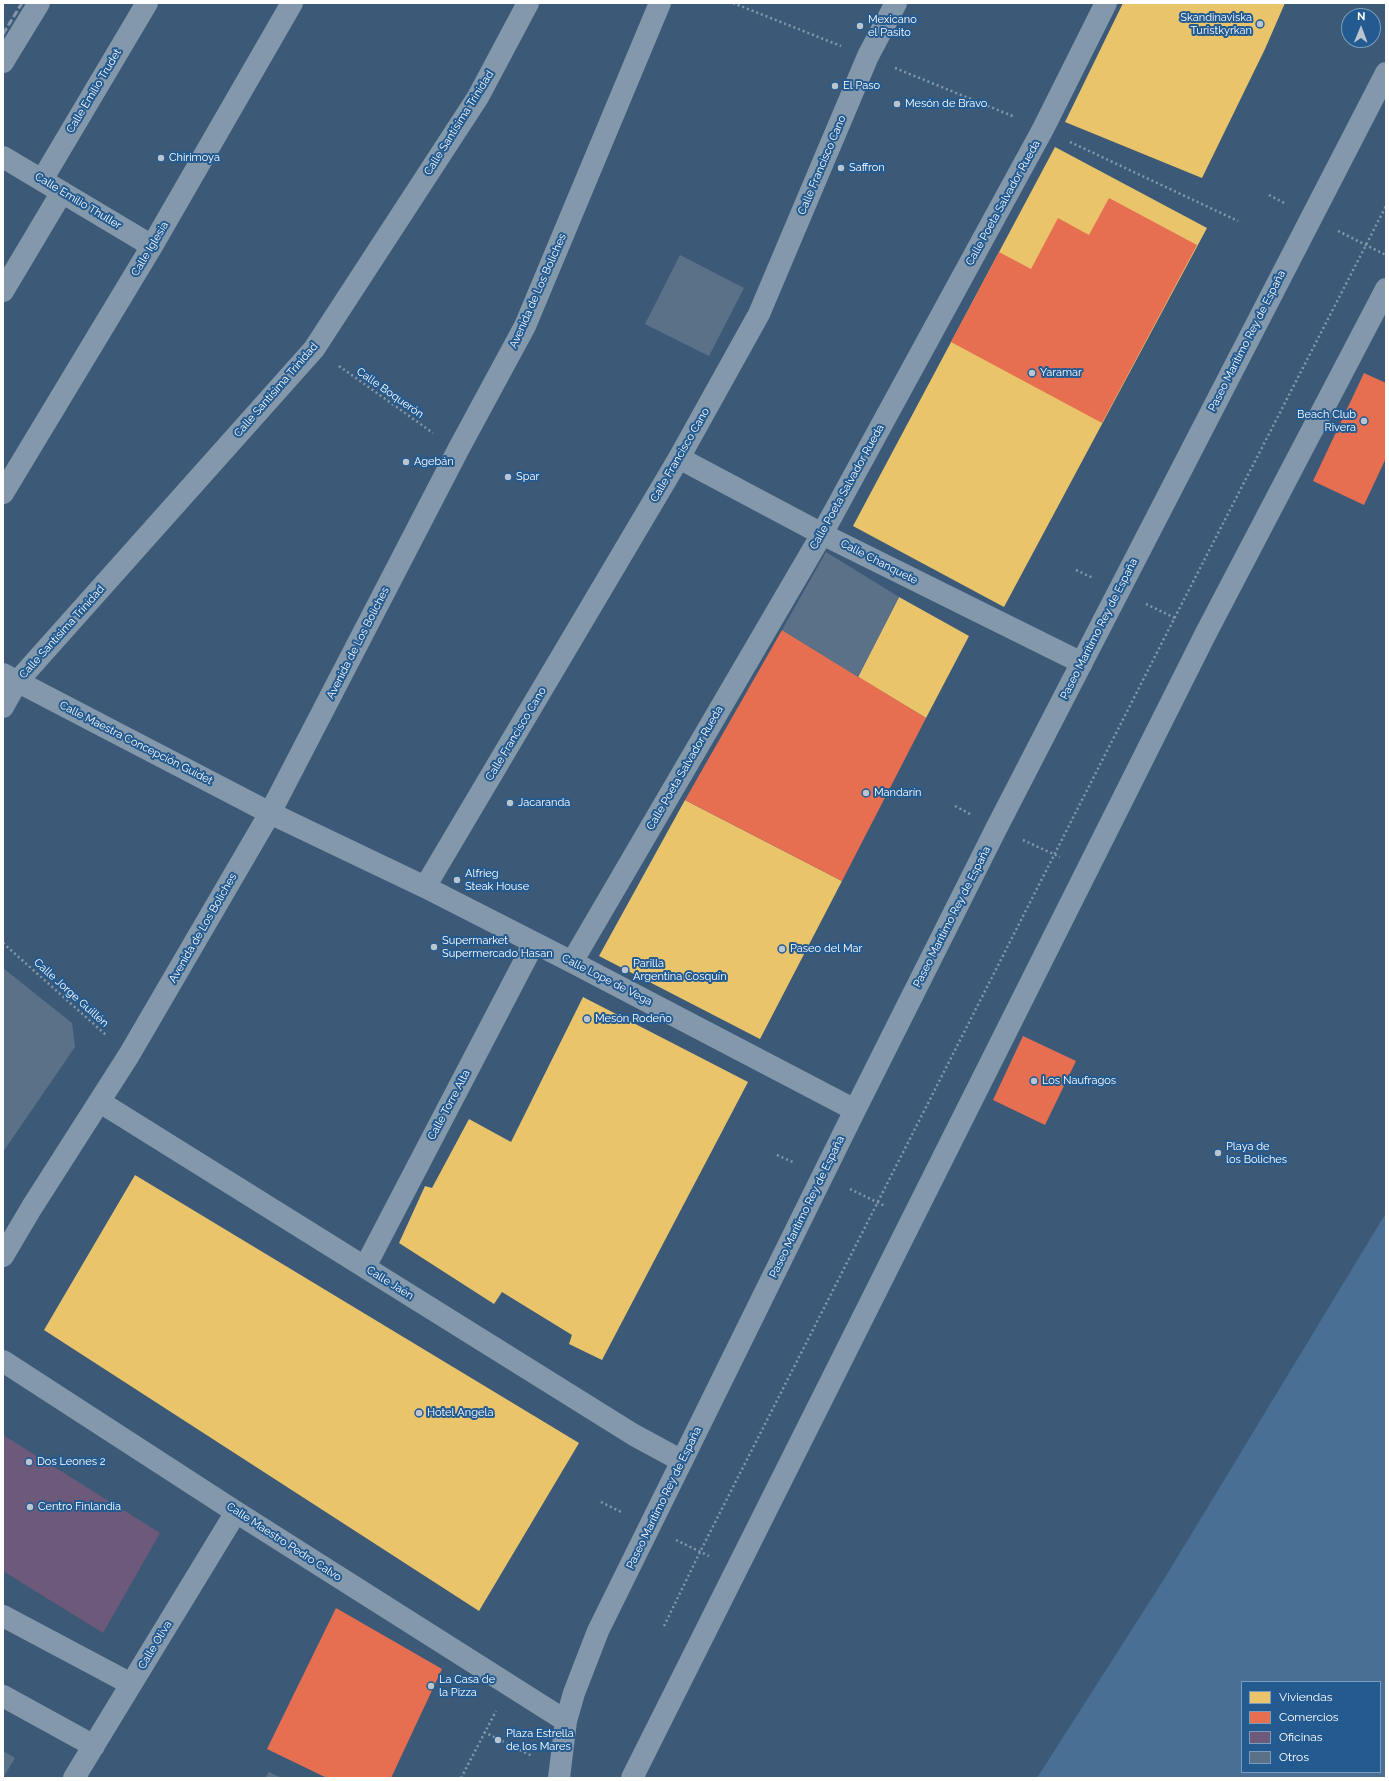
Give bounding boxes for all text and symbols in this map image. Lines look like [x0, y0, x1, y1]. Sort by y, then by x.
north arrow [1341, 8, 1381, 48]
text: N [1357, 10, 1366, 23]
place label: Skandinaviska Turistkyrkan [1180, 11, 1252, 37]
place label: Mexicano el Pasito [868, 13, 917, 39]
marker: Skandinaviska Turistkyrkan [1255, 19, 1265, 29]
marker: Mexicano el Pasito [855, 21, 865, 31]
street label: Calle Emilio Trudet [64, 47, 124, 135]
street label: Calle Santísima Trinidad [421, 68, 497, 178]
place label: El Paso [843, 79, 880, 93]
marker: El Paso [830, 81, 840, 91]
place label: Mesón de Bravo [905, 97, 987, 111]
marker: Mesón de Bravo [892, 99, 902, 109]
street label: Calle Francisco Cano [795, 113, 849, 217]
street label: Calle Poeta Salvador Rueda [963, 138, 1043, 268]
place label: Chirimoya [169, 151, 220, 165]
marker: Chirimoya [156, 153, 166, 163]
place label: Saffron [849, 161, 885, 175]
marker: Saffron [836, 163, 846, 173]
street label: Calle Emilio Thuller [32, 170, 124, 232]
street label: Calle Iglesia [129, 219, 171, 279]
street label: Avenida de Los Boliches [507, 232, 569, 350]
street label: Paseo Marítimo Rey de España [1206, 268, 1288, 414]
street label: Calle Santísima Trinidad [231, 340, 321, 440]
street label: Calle Boquerón [354, 365, 426, 421]
place label: Yaramar [1040, 366, 1082, 380]
marker: Yaramar [1027, 368, 1037, 378]
street label: Calle Francisco Cano [648, 406, 712, 504]
place label: Beach Club Rivera [1297, 408, 1356, 434]
marker: Beach Club Rivera [1359, 416, 1369, 426]
street label: Calle Poeta Salvador Rueda [807, 422, 887, 552]
place label: Agebán [414, 455, 454, 469]
marker: Agebán [401, 457, 411, 467]
place label: Spar [516, 470, 539, 484]
marker: Spar [503, 472, 513, 482]
street label: Calle Chanquete [838, 537, 920, 587]
street label: Paseo Marítimo Rey de España [1058, 556, 1140, 702]
street label: Calle Santísima Trinidad [17, 583, 107, 681]
street label: Avenida de Los Boliches [324, 585, 392, 701]
street label: Calle Francisco Cano [483, 685, 549, 783]
street label: Calle Maestra Concepción Guidet [57, 698, 215, 788]
street label: Calle Poeta Salvador Rueda [644, 704, 726, 832]
place label: Mandarín [874, 786, 922, 800]
marker: Mandarín [861, 788, 871, 798]
place label: Jacaranda [518, 796, 570, 810]
marker: Jacaranda [505, 798, 515, 808]
street label: Paseo Marítimo Rey de España [911, 844, 993, 990]
place label: Alfrieg Steak House [465, 867, 529, 893]
street label: Avenida de Los Boliches [166, 871, 240, 985]
marker: Alfrieg Steak House [452, 875, 462, 885]
place label: Supermarket Supermercado Hasan [442, 934, 553, 960]
marker: Supermarket Supermercado Hasan [429, 942, 439, 952]
place label: Paseo del Mar [790, 942, 862, 956]
marker: Paseo del Mar [777, 944, 787, 954]
street label: Calle Lope de Vega [560, 951, 654, 1009]
street label: Calle Jorge Guillén [31, 956, 111, 1030]
place label: Parilla Argentina Cosquín [633, 957, 727, 983]
marker: Parilla Argentina Cosquín [620, 965, 630, 975]
place label: Mesón Rodeño [595, 1012, 672, 1026]
marker: Mesón Rodeño [582, 1014, 592, 1024]
street label: Calle Torre Alta [425, 1068, 473, 1142]
place label: Los Naufragos [1042, 1074, 1116, 1088]
marker: Los Naufragos [1029, 1076, 1039, 1086]
street label: Paseo Marítimo Rey de España [767, 1134, 847, 1280]
place label: Playa de los Boliches [1226, 1140, 1287, 1166]
marker: Playa de los Boliches [1213, 1148, 1223, 1158]
street label: Calle Jaén [364, 1263, 416, 1303]
place label: Hotel Angela [427, 1406, 493, 1420]
marker: Hotel Angela [414, 1408, 424, 1418]
street label: Paseo Marítimo Rey de España [624, 1425, 704, 1571]
place label: Dos Leones 2 [37, 1455, 106, 1469]
marker: Dos Leones 2 [24, 1457, 34, 1467]
place label: Centro Finlandia [38, 1500, 121, 1514]
street label: Calle Maestro Pedro Calvo [224, 1500, 344, 1584]
marker: Centro Finlandia [25, 1502, 35, 1512]
street label: Calle Oliva [135, 1618, 175, 1672]
place label: La Casa de la Pizza [439, 1673, 495, 1699]
marker: La Casa de la Pizza [426, 1681, 436, 1691]
legend [1241, 1681, 1381, 1773]
text: Viviendas [1279, 1690, 1333, 1704]
text: Comercios [1279, 1710, 1339, 1724]
place label: Plaza Estrella de los Mares [506, 1727, 574, 1753]
text: Oficinas [1279, 1730, 1323, 1744]
marker: Plaza Estrella de los Mares [493, 1735, 503, 1745]
text: Otros [1279, 1750, 1309, 1764]

